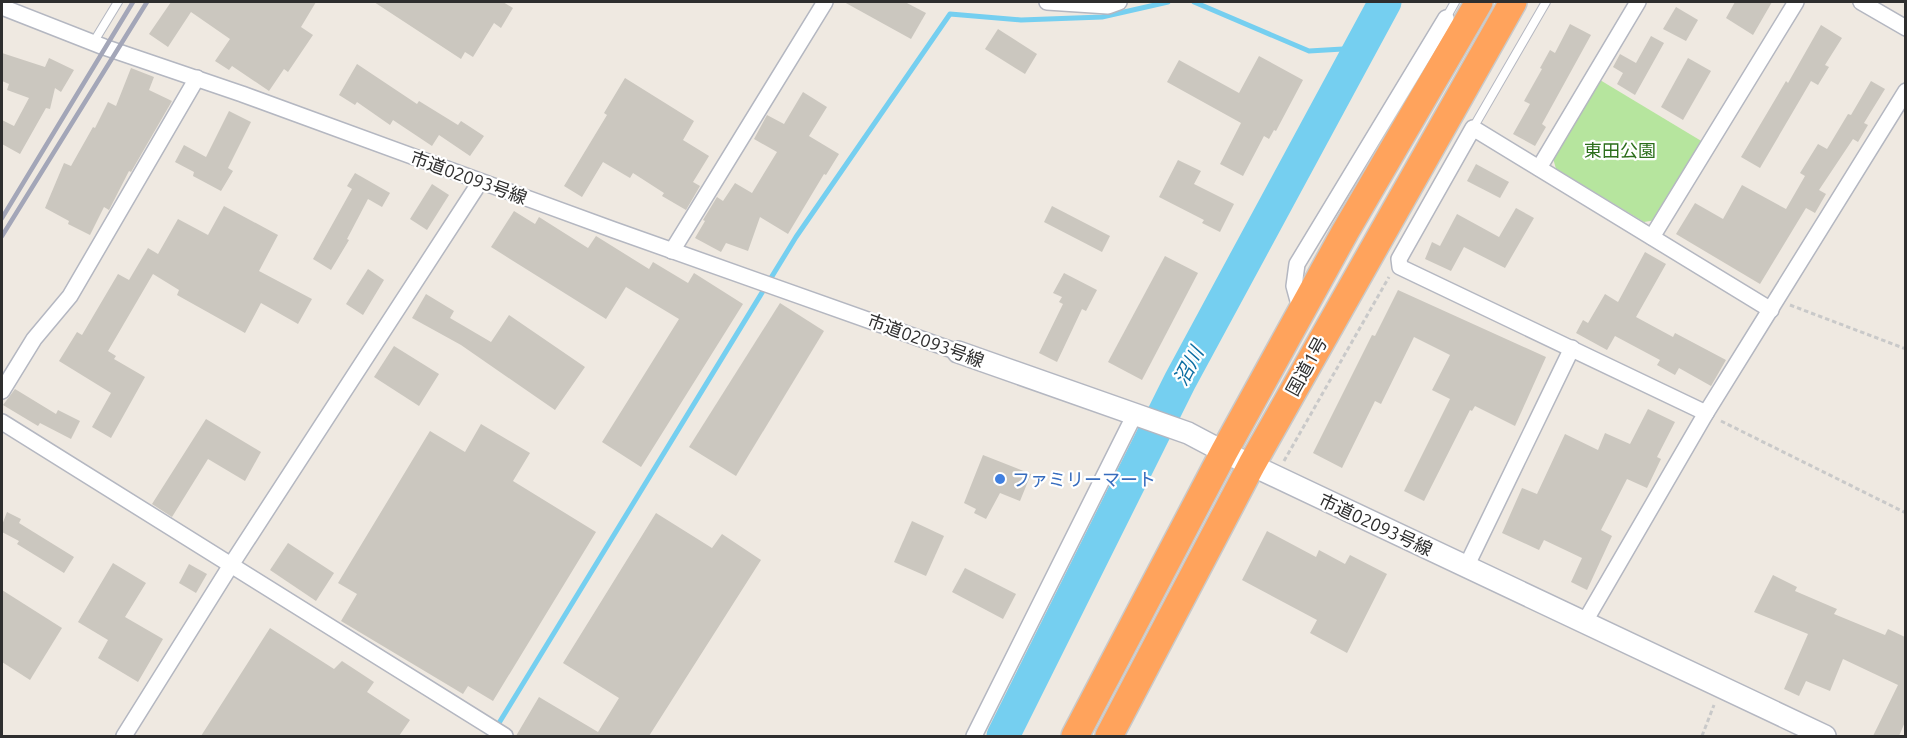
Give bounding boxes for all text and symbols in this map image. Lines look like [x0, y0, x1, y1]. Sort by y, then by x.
park label: 東田公園 [1584, 140, 1656, 160]
street label: 市道02093号線 [408, 147, 530, 207]
street label: 市道02093号線 [865, 310, 987, 370]
street label: 国道1号 [1282, 333, 1330, 399]
water label: 沼川 [1168, 341, 1208, 389]
place label: ファミリーマート [1012, 469, 1156, 489]
marker: ファミリーマート [993, 472, 1007, 486]
street label: 市道02093号線 [1316, 489, 1436, 559]

